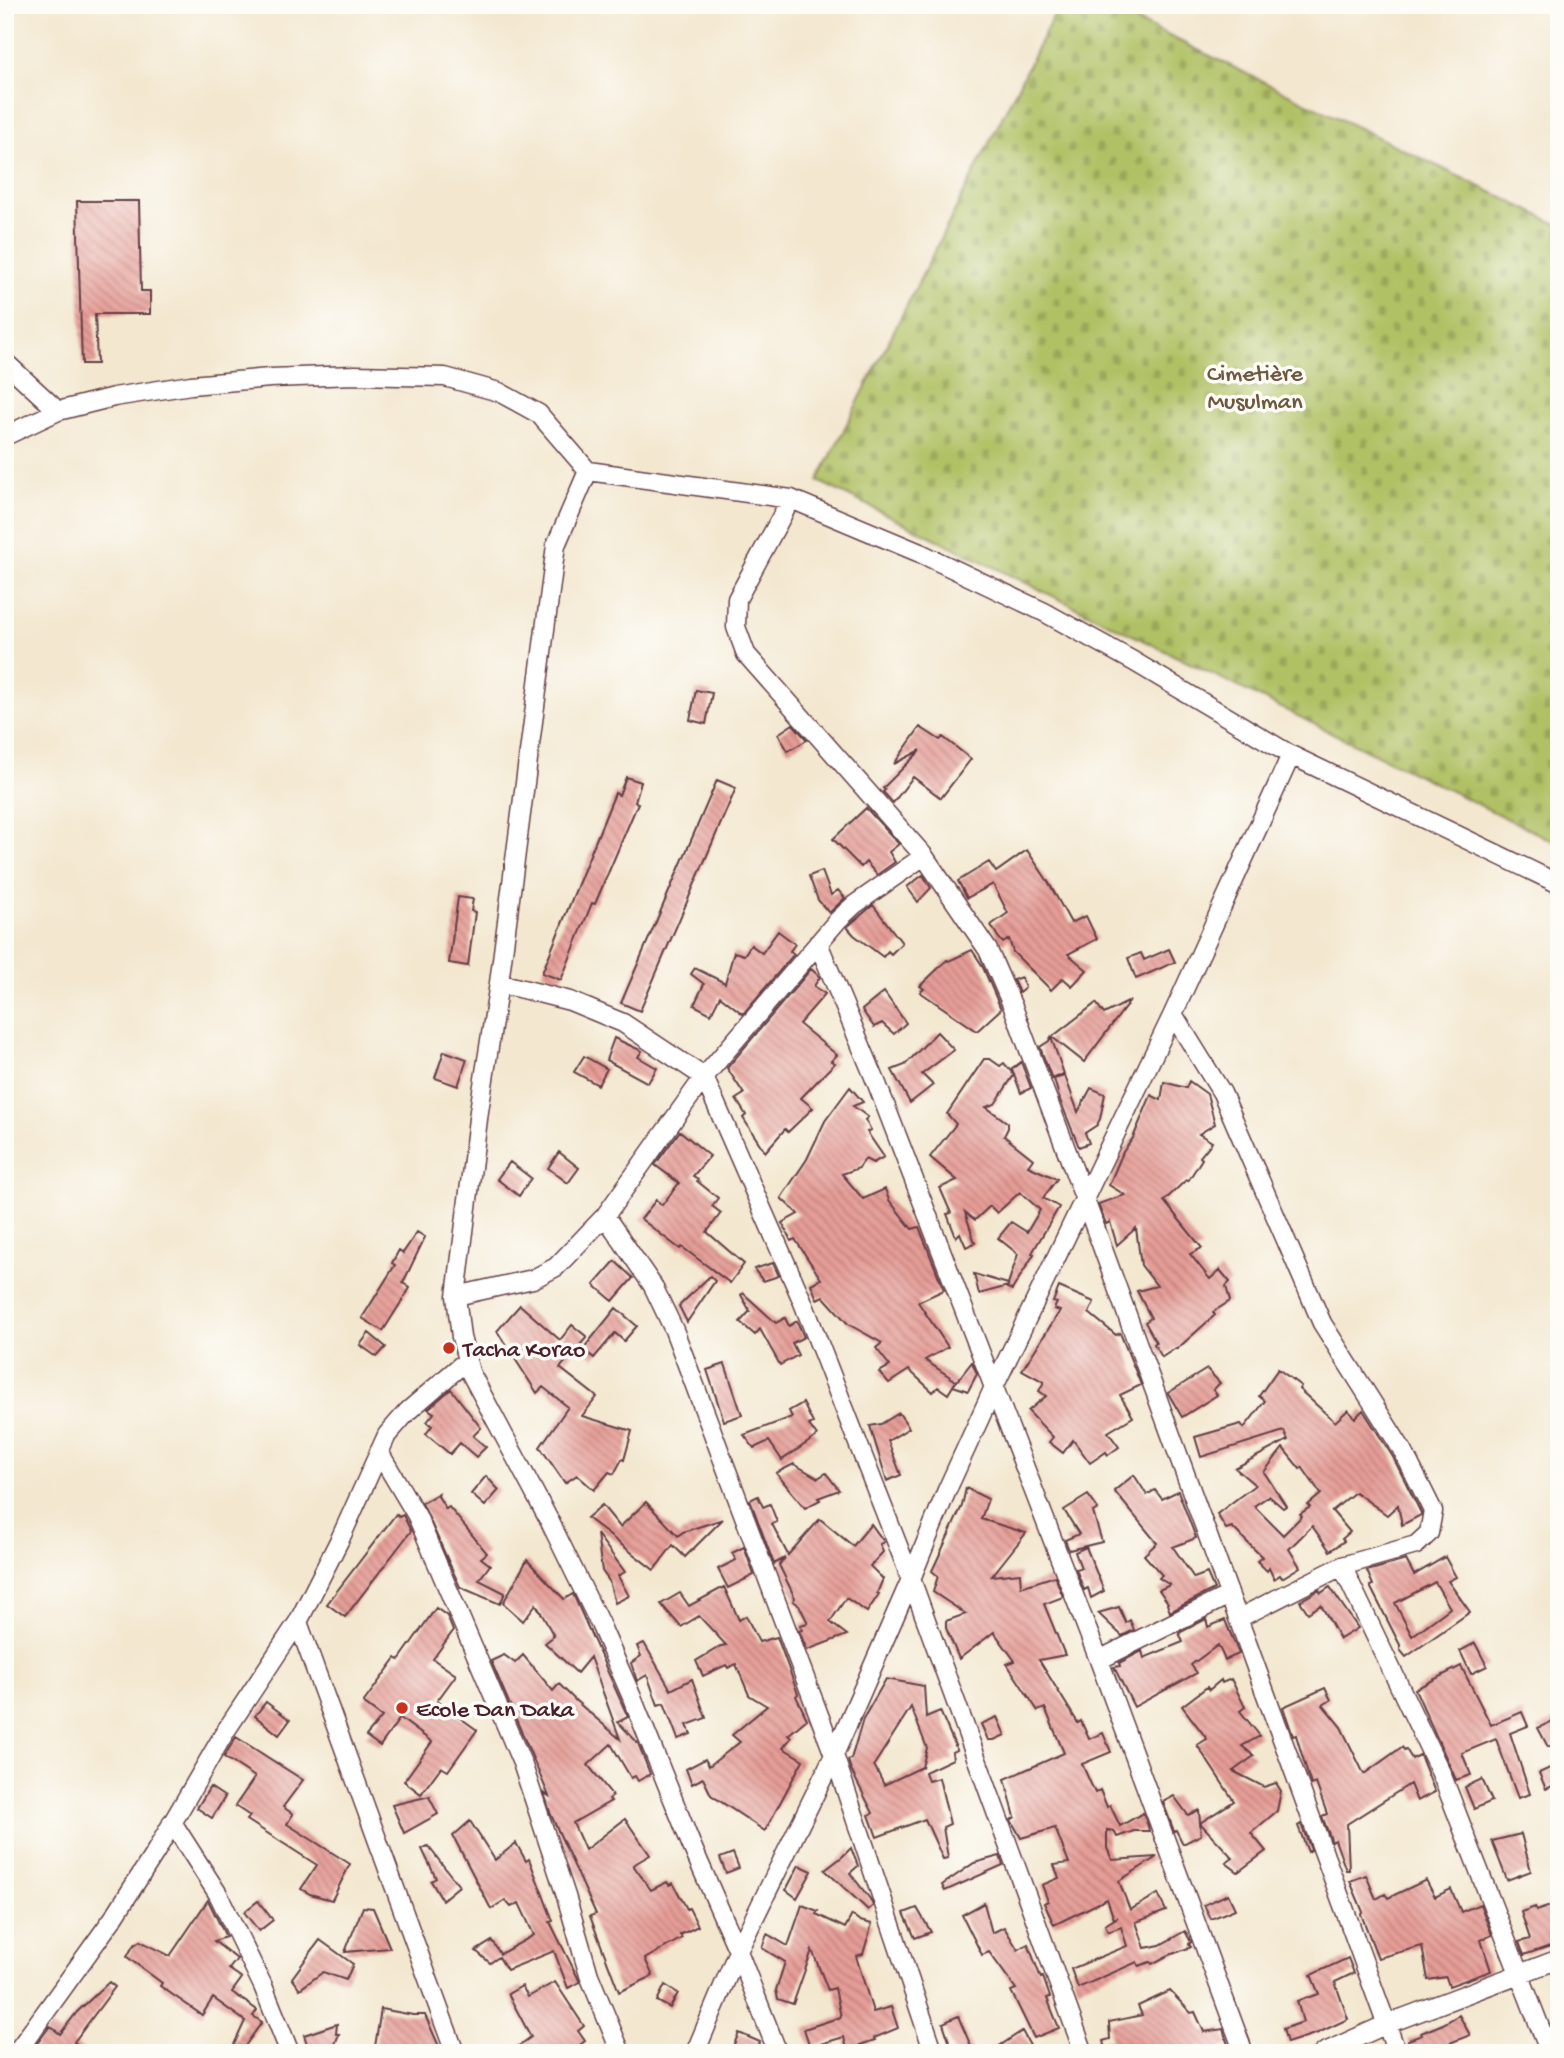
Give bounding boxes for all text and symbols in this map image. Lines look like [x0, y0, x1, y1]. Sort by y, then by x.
park label: Cimetière Musulman [1207, 361, 1304, 418]
place label: Tacha Korao [461, 1337, 586, 1366]
marker: Tacha Korao [441, 1340, 457, 1356]
place label: Ecole Dan Daka [416, 1697, 575, 1726]
marker: Ecole Dan Daka [394, 1700, 410, 1716]

